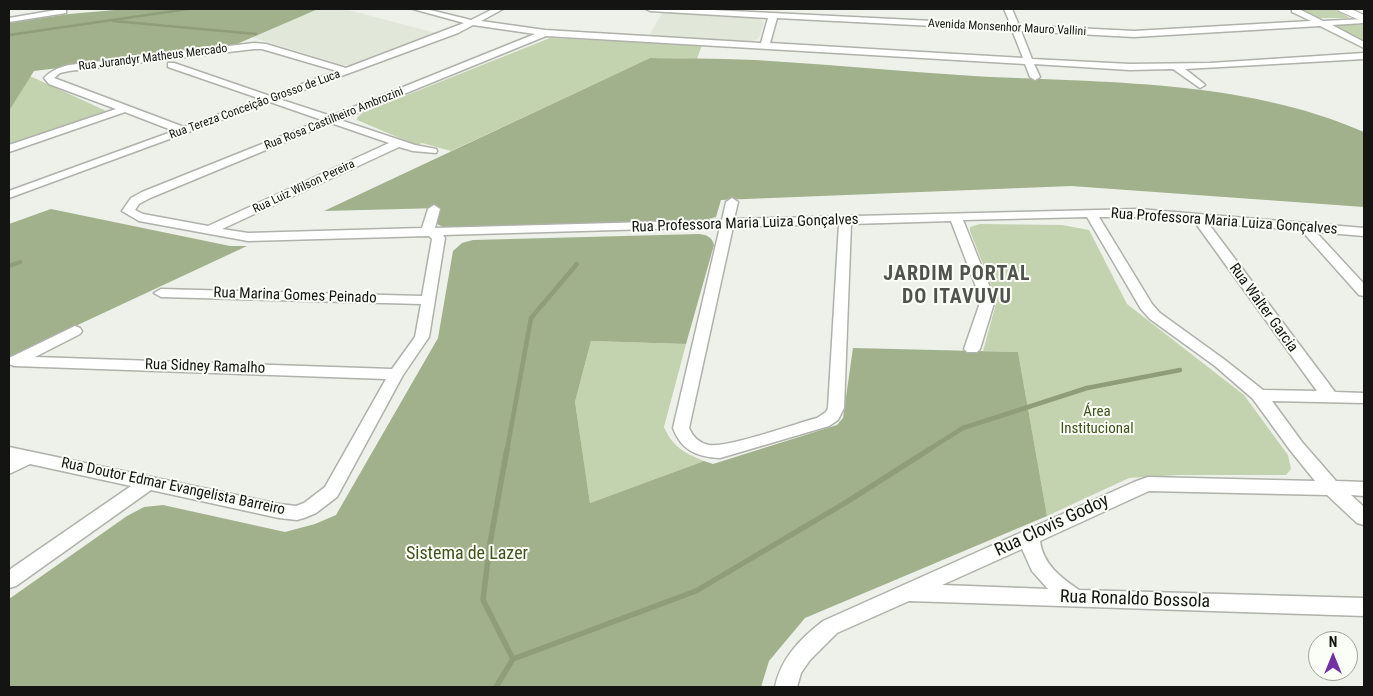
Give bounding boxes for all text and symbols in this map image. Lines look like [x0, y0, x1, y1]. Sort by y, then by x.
street label: Avenida Monsenhor Mauro Vallini [928, 17, 1086, 39]
street label: Rua Jurandyr Matheus Mercado [78, 42, 228, 74]
street label: Rua Tereza Conceição Grosso de Luca [168, 67, 342, 143]
street label: Rua Rosa Castilheiro Ambrozini [262, 85, 406, 153]
street label: Rua Luiz Wilson Pereira [251, 157, 357, 217]
street label: Rua Professora Maria Luiza Gonçalves [1110, 205, 1338, 239]
street label: Rua Professora Maria Luiza Gonçalves [631, 211, 859, 237]
street label: Rua Walter Garcia [1225, 260, 1301, 356]
district label: JARDIM PORTAL DO ITAVUVU [882, 263, 1032, 310]
street label: Rua Marina Gomes Peinado [213, 284, 377, 308]
street label: Rua Sidney Ramalho [145, 356, 265, 378]
park label: Área Institucional [1060, 403, 1134, 438]
street label: Rua Doutor Edmar Evangelista Barreiro [59, 454, 287, 520]
street label: Rua Clovis Godoy [992, 490, 1112, 562]
park label: Sistema de Lazer [406, 543, 528, 565]
street label: Rua Ronaldo Bossola [1060, 587, 1210, 613]
north arrow [1308, 631, 1358, 681]
text: N [1329, 634, 1337, 650]

